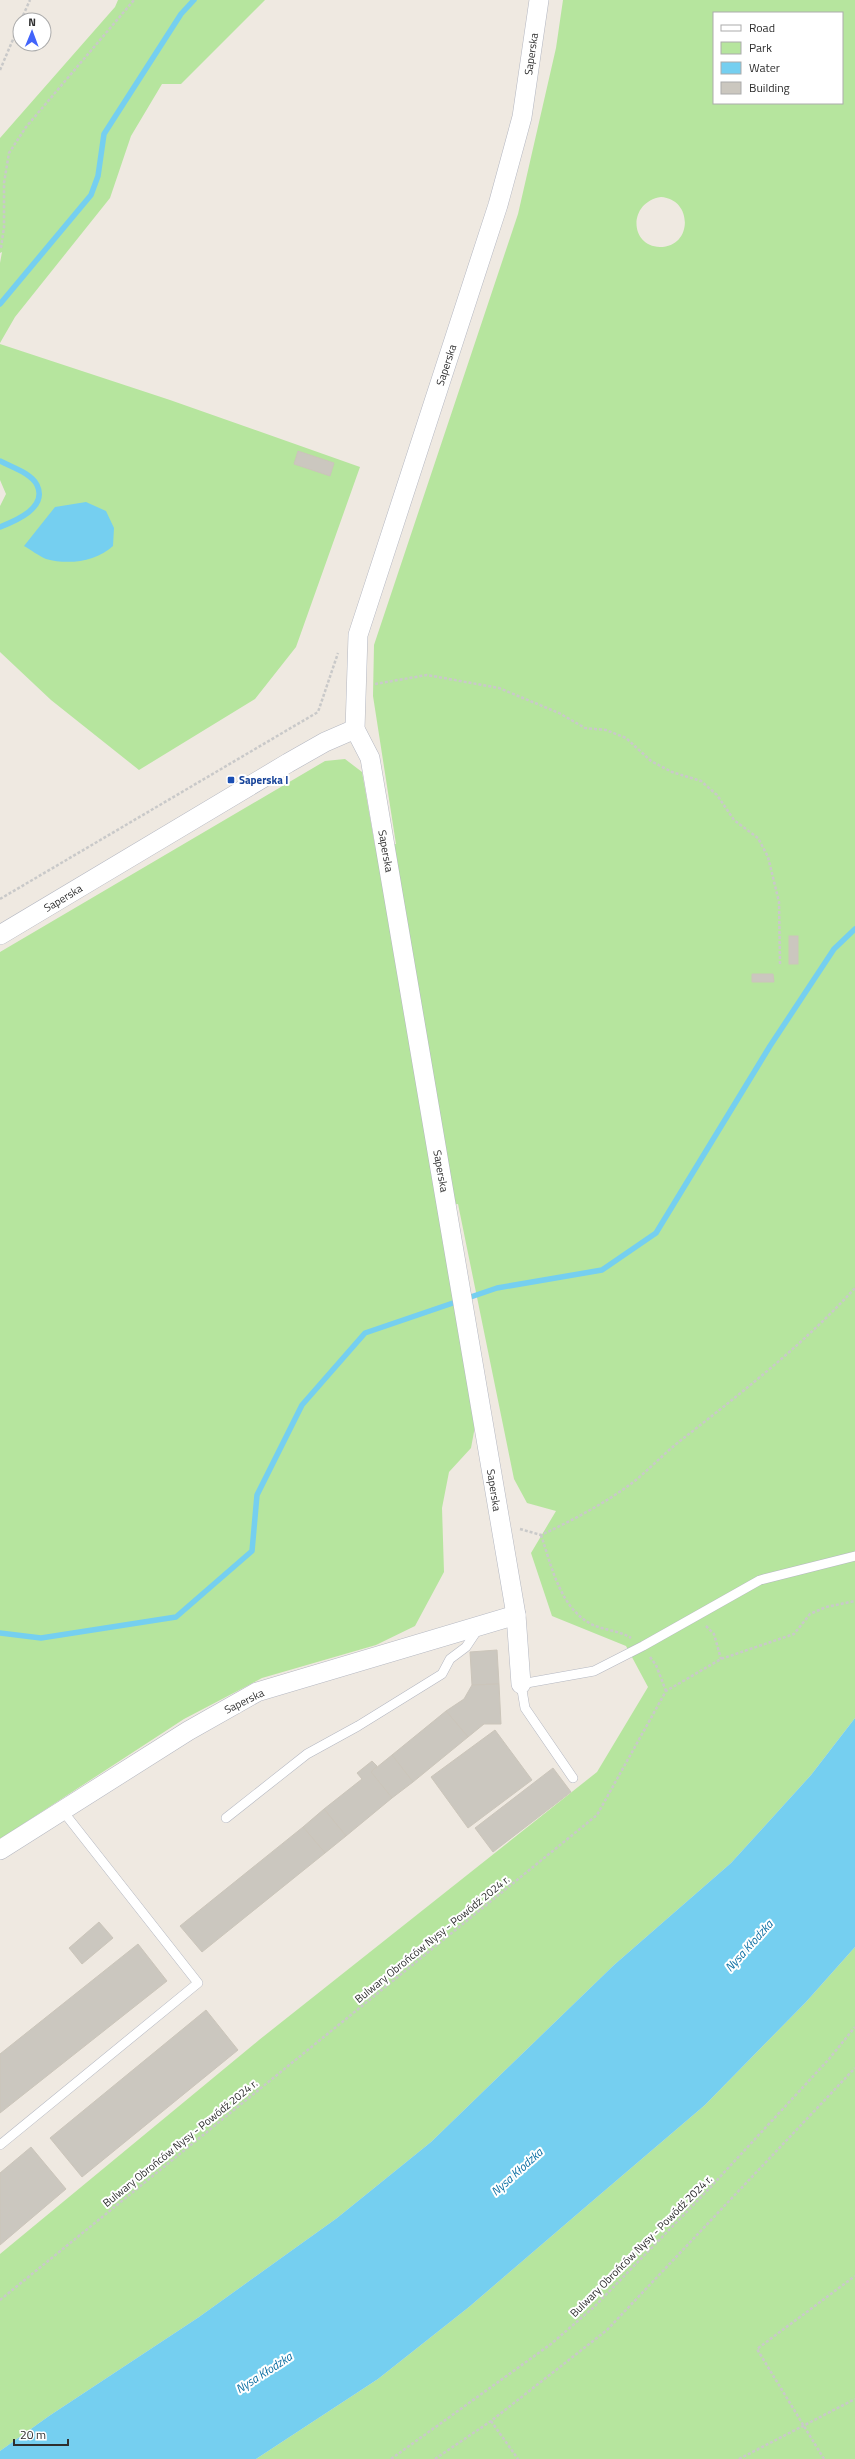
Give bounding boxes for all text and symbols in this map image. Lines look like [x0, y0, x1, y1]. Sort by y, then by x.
north arrow [12, 12, 52, 52]
legend [713, 12, 843, 104]
text: N [28, 14, 36, 30]
text: Road [749, 18, 775, 37]
street label: Saperska [520, 31, 542, 76]
text: Park [749, 38, 772, 57]
text: Water [749, 58, 780, 77]
text: Building [749, 78, 790, 97]
street label: Saperska [432, 342, 460, 388]
place label: Saperska I [239, 772, 288, 788]
marker: Saperska I [226, 775, 236, 785]
street label: Saperska [374, 829, 398, 874]
street label: Saperska [41, 880, 86, 916]
street label: Saperska [429, 1149, 453, 1194]
street label: Saperska [483, 1468, 505, 1513]
street label: Saperska [221, 1684, 267, 1718]
street label: Bulwary Obrońców Nysy - Powódź 2024 r. [351, 1871, 513, 2007]
water label: Nysa Kłodzka [720, 1915, 778, 1976]
street label: Bulwary Obrońców Nysy - Powódź 2024 r. [99, 2075, 261, 2211]
water label: Nysa Kłodzka [486, 2142, 548, 2200]
street label: Bulwary Obrońców Nysy - Powódź 2024 r. [566, 2171, 716, 2321]
water label: Nysa Kłodzka [232, 2347, 297, 2398]
scale bar [14, 2421, 68, 2447]
text: 20 m [20, 2425, 46, 2444]

